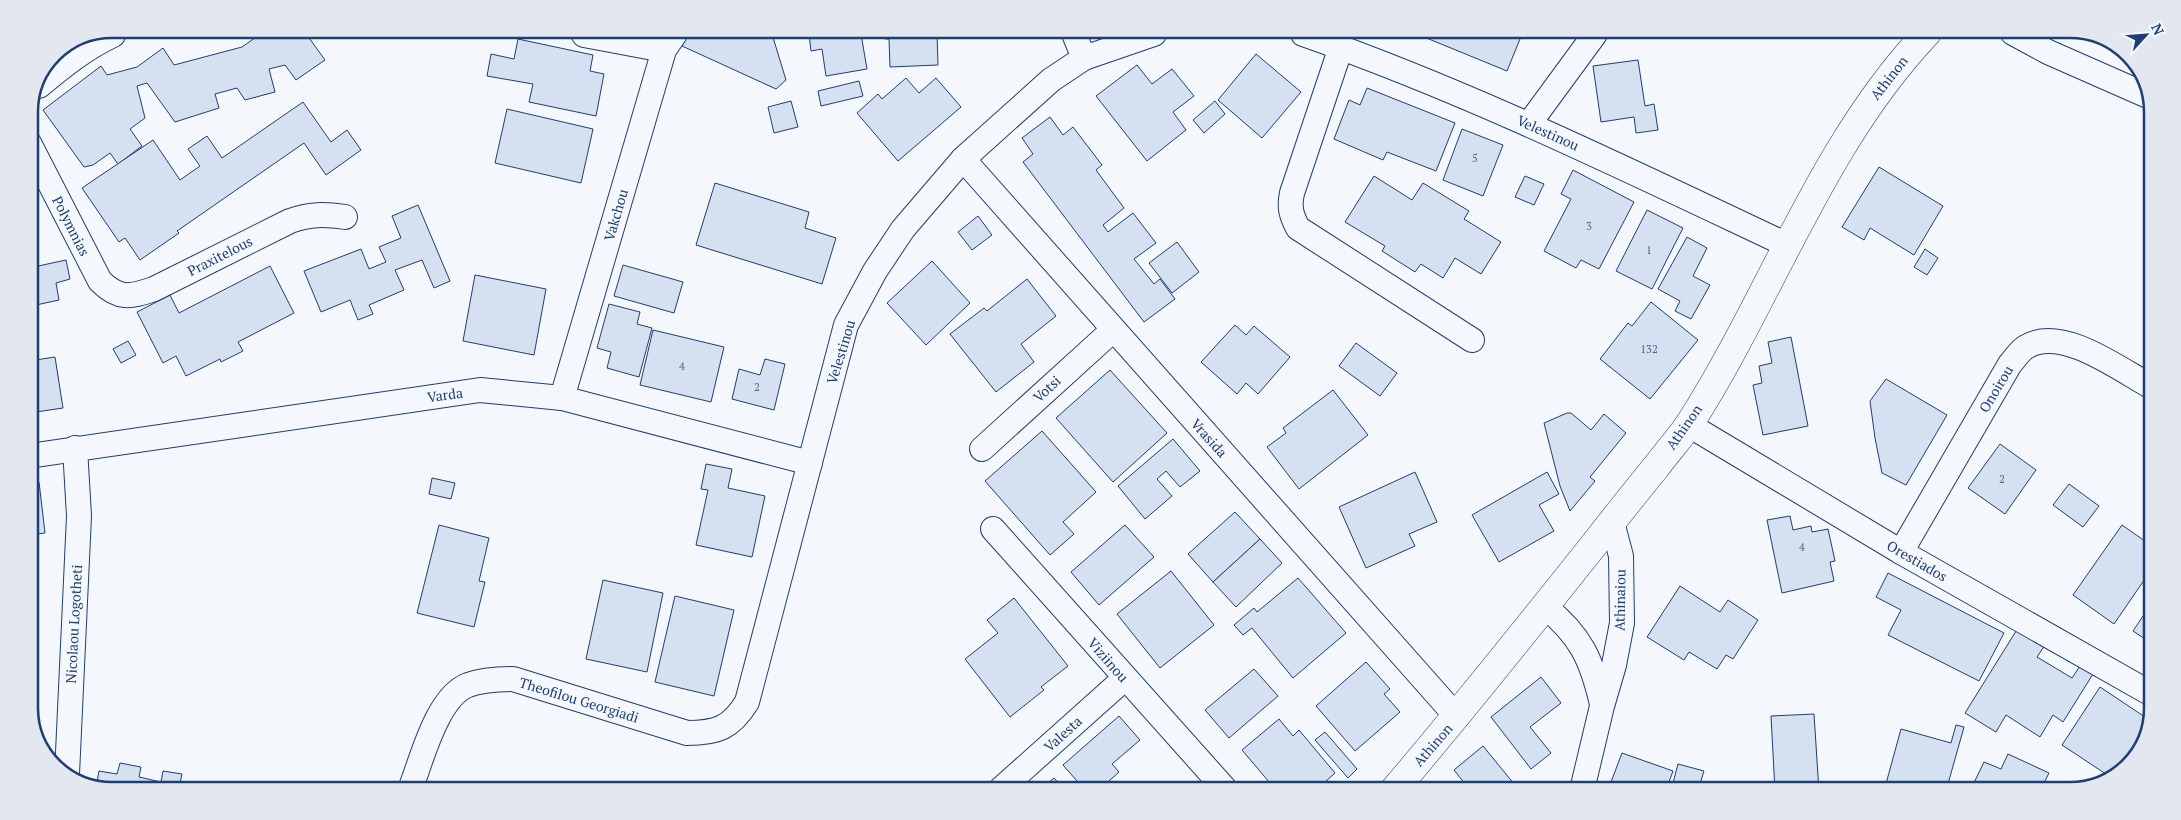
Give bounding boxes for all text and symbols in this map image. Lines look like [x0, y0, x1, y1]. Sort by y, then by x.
north arrow [2121, 10, 2171, 60]
text: N [2147, 20, 2169, 38]
street label: Athinon [1865, 51, 1912, 104]
street label: Velestinou [1514, 110, 1582, 155]
house number: 5 [1472, 151, 1478, 165]
street label: Vakchou [599, 187, 632, 243]
street label: Polymnias [48, 193, 95, 259]
house number: 3 [1586, 219, 1592, 233]
street label: Praxitelous [184, 231, 256, 280]
house number: 1 [1646, 243, 1652, 257]
street label: Velestinou [822, 317, 859, 386]
house number: 132 [1640, 342, 1658, 356]
house number: 4 [679, 359, 685, 373]
street label: Onoirou [1974, 362, 2017, 416]
street label: Votsi [1029, 371, 1065, 406]
house number: 2 [754, 380, 760, 394]
street label: Varda [426, 383, 464, 406]
street label: Athinon [1661, 400, 1706, 453]
street label: Vrasida [1187, 414, 1232, 461]
house number: 2 [1999, 472, 2005, 486]
street label: Orestiados [1884, 536, 1951, 586]
house number: 4 [1799, 540, 1805, 554]
street label: Nicolaou Logotheti [61, 564, 86, 684]
street label: Athinaiou [1609, 569, 1630, 631]
street label: Viziinou [1084, 633, 1133, 686]
street label: Theofilou Georgiadi [517, 672, 641, 727]
street label: Valesta [1040, 711, 1086, 756]
street label: Athinon [1409, 719, 1457, 770]

